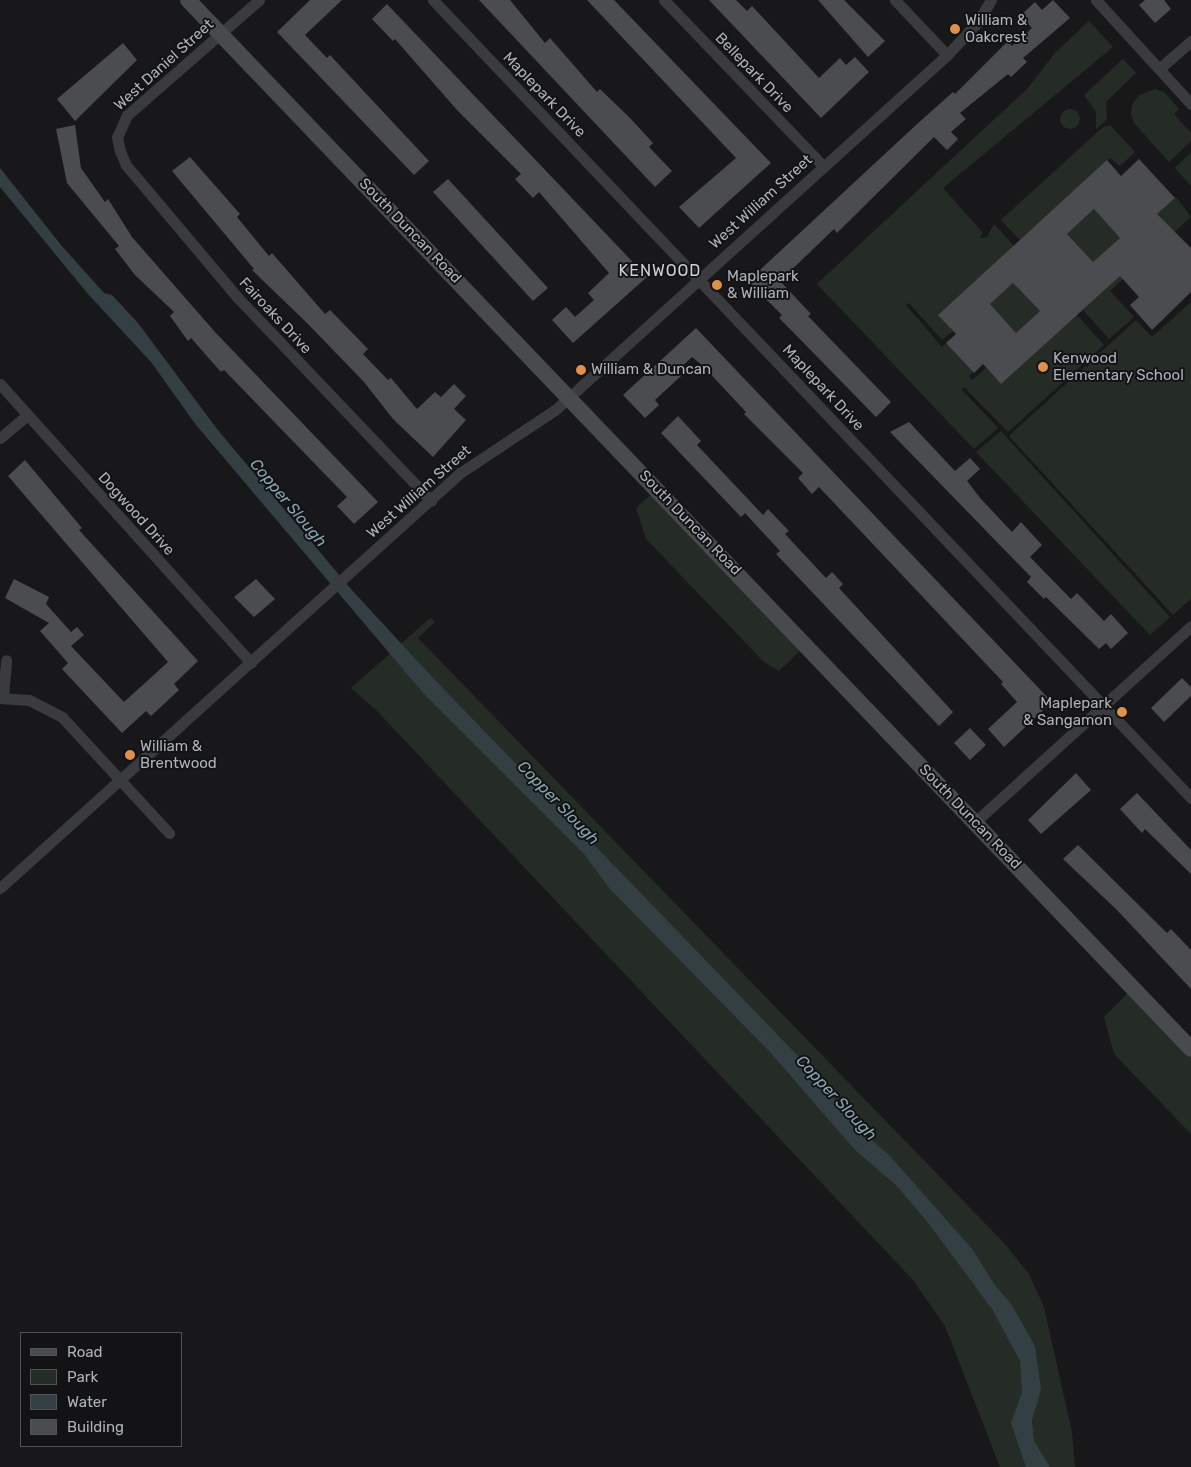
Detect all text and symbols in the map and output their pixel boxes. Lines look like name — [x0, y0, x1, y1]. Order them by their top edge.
place label: William & Oakcrest — [965, 11, 1027, 46]
street label: West Daniel Street — [111, 16, 217, 114]
marker: William & Oakcrest — [949, 23, 961, 35]
street label: Bellepark Drive — [711, 29, 797, 117]
street label: Maplepark Drive — [499, 49, 589, 141]
street label: West William Street — [706, 151, 816, 253]
street label: South Duncan Road — [355, 175, 465, 287]
district label: KENWOOD — [618, 261, 702, 281]
place label: Maplepark & William — [727, 267, 799, 302]
street label: Fairoaks Drive — [235, 274, 315, 358]
marker: Maplepark & William — [711, 279, 723, 291]
street label: Maplepark Drive — [778, 341, 868, 435]
place label: Kenwood Elementary School — [1053, 349, 1184, 384]
place label: William & Duncan — [591, 361, 711, 379]
marker: Kenwood Elementary School — [1037, 361, 1049, 373]
marker: William & Duncan — [575, 364, 587, 376]
street label: West William Street — [363, 442, 475, 542]
water label: Copper Slough — [245, 455, 331, 551]
street label: South Duncan Road — [635, 467, 745, 579]
street label: Dogwood Drive — [94, 469, 178, 559]
place label: Maplepark & Sangamon — [1023, 694, 1112, 729]
marker: Maplepark & Sangamon — [1116, 706, 1128, 718]
place label: William & Brentwood — [140, 737, 217, 772]
marker: William & Brentwood — [124, 749, 136, 761]
water label: Copper Slough — [513, 757, 603, 849]
street label: South Duncan Road — [915, 761, 1025, 873]
water label: Copper Slough — [792, 1051, 880, 1145]
legend — [20, 1332, 182, 1447]
text: Road — [67, 1343, 103, 1361]
text: Park — [67, 1368, 98, 1386]
text: Water — [67, 1393, 107, 1411]
text: Building — [67, 1418, 124, 1436]

